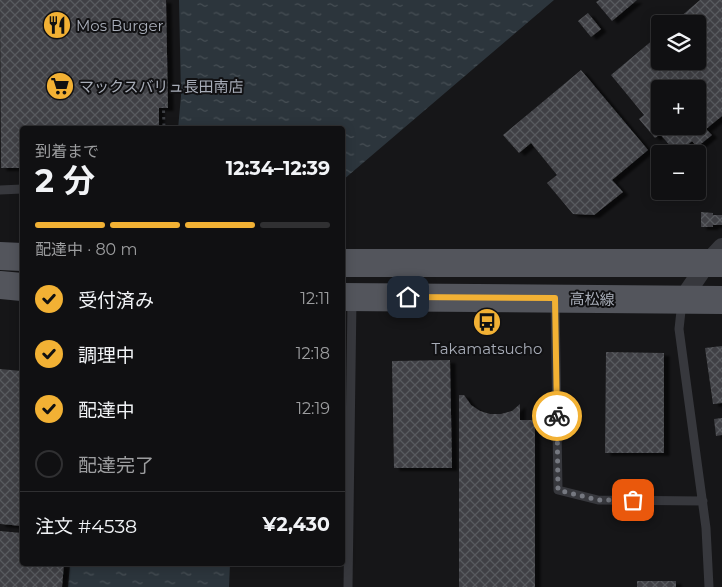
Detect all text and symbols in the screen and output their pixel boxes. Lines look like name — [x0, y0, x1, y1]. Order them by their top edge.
restaurant icon: Mos Burger — [42, 10, 72, 40]
map controls — [651, 15, 706, 200]
button: layers — [651, 15, 706, 70]
place label: Mos Burger — [76, 16, 164, 35]
supermarket icon: マックスバリュ長田南店 — [45, 71, 75, 101]
place label: マックスバリュ長田南店 — [79, 77, 244, 96]
button: + — [651, 80, 706, 135]
text: 到着まで — [35, 142, 99, 161]
button: − — [651, 145, 706, 200]
text: 12:34–12:39 — [226, 157, 330, 180]
text: 2 分 — [35, 161, 95, 200]
text: 配達中 · 80 m — [35, 240, 137, 259]
pin — [387, 276, 429, 318]
icon: home — [394, 283, 422, 311]
icon: check — [35, 285, 63, 313]
text: 受付済み — [78, 289, 154, 312]
text: 12:11 — [300, 289, 330, 308]
street label: 高松線 — [569, 289, 615, 309]
bus stop icon: Takamatsucho — [472, 307, 502, 337]
place label: Takamatsucho — [432, 339, 542, 358]
icon: check — [35, 340, 63, 368]
text: 調理中 — [78, 344, 135, 367]
text: 12:18 — [296, 344, 330, 363]
courier — [532, 391, 582, 441]
icon: check — [35, 395, 63, 423]
text: 配達中 — [78, 399, 135, 422]
text: 12:19 — [296, 399, 330, 418]
icon: bike — [543, 402, 571, 430]
text: 配達完了 — [78, 454, 154, 477]
pin — [612, 479, 654, 521]
icon: bag — [619, 486, 647, 514]
text: ¥2,430 — [263, 513, 330, 536]
text: 注文 #4538 — [35, 515, 137, 538]

